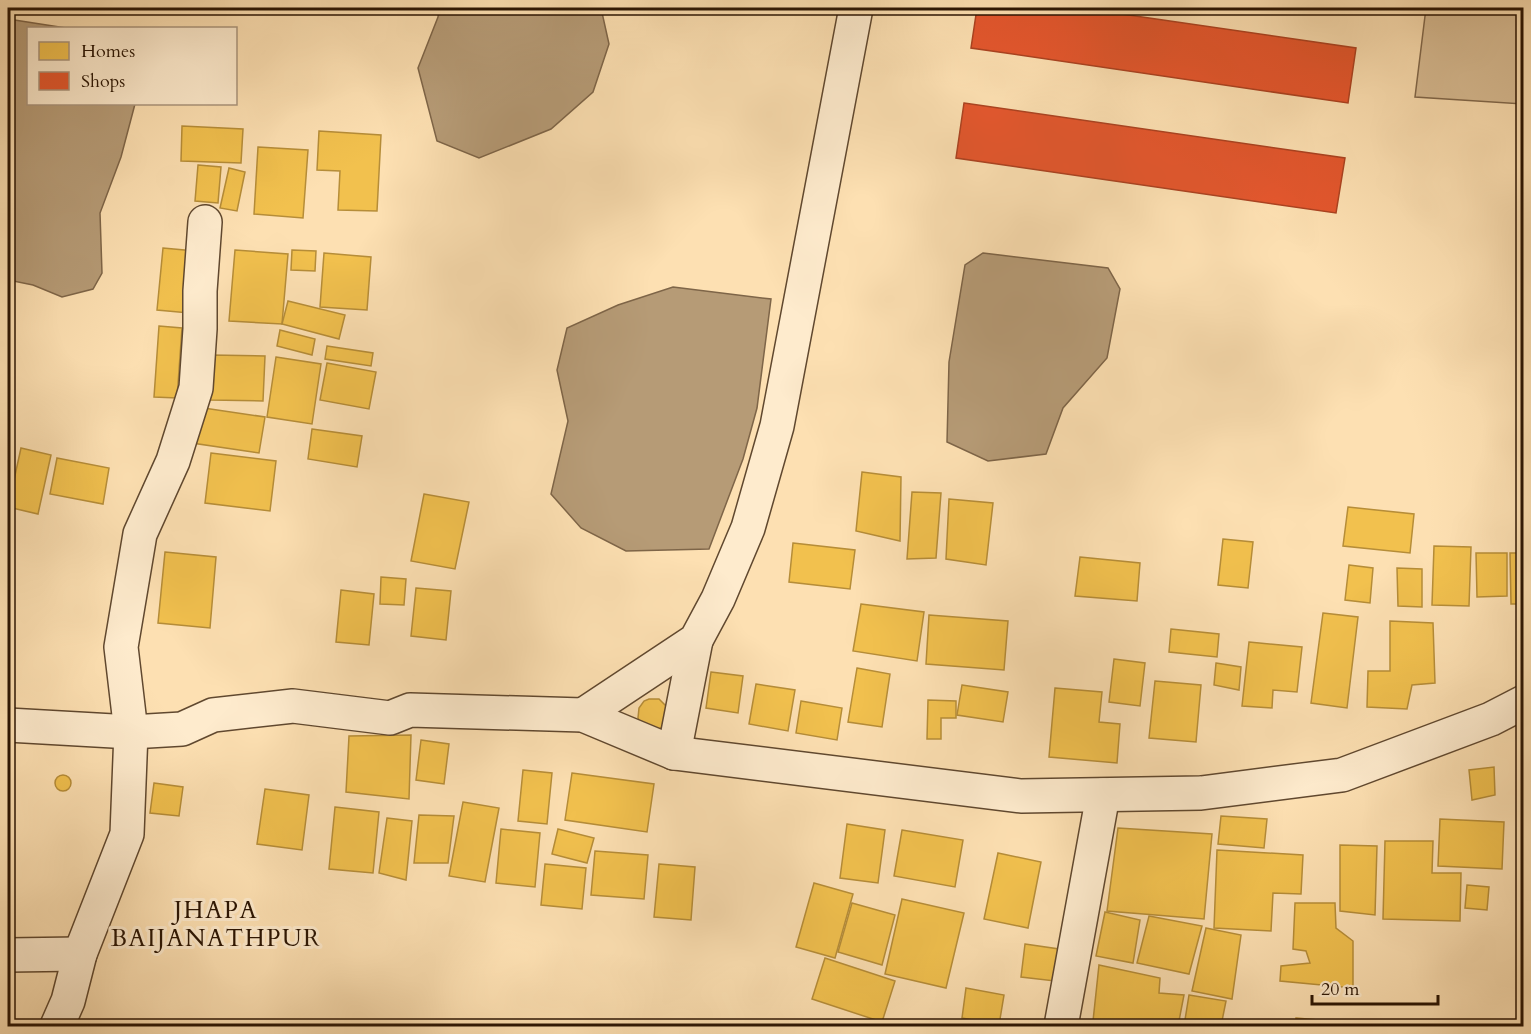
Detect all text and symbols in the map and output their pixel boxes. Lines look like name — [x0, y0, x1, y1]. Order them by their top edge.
legend — [27, 27, 237, 105]
text: Homes — [81, 39, 135, 64]
text: Shops — [81, 69, 125, 94]
district label: JHAPA BAIJANATHPUR — [111, 894, 321, 955]
scale bar — [1312, 968, 1438, 1006]
text: 20 m — [1321, 977, 1360, 1002]

